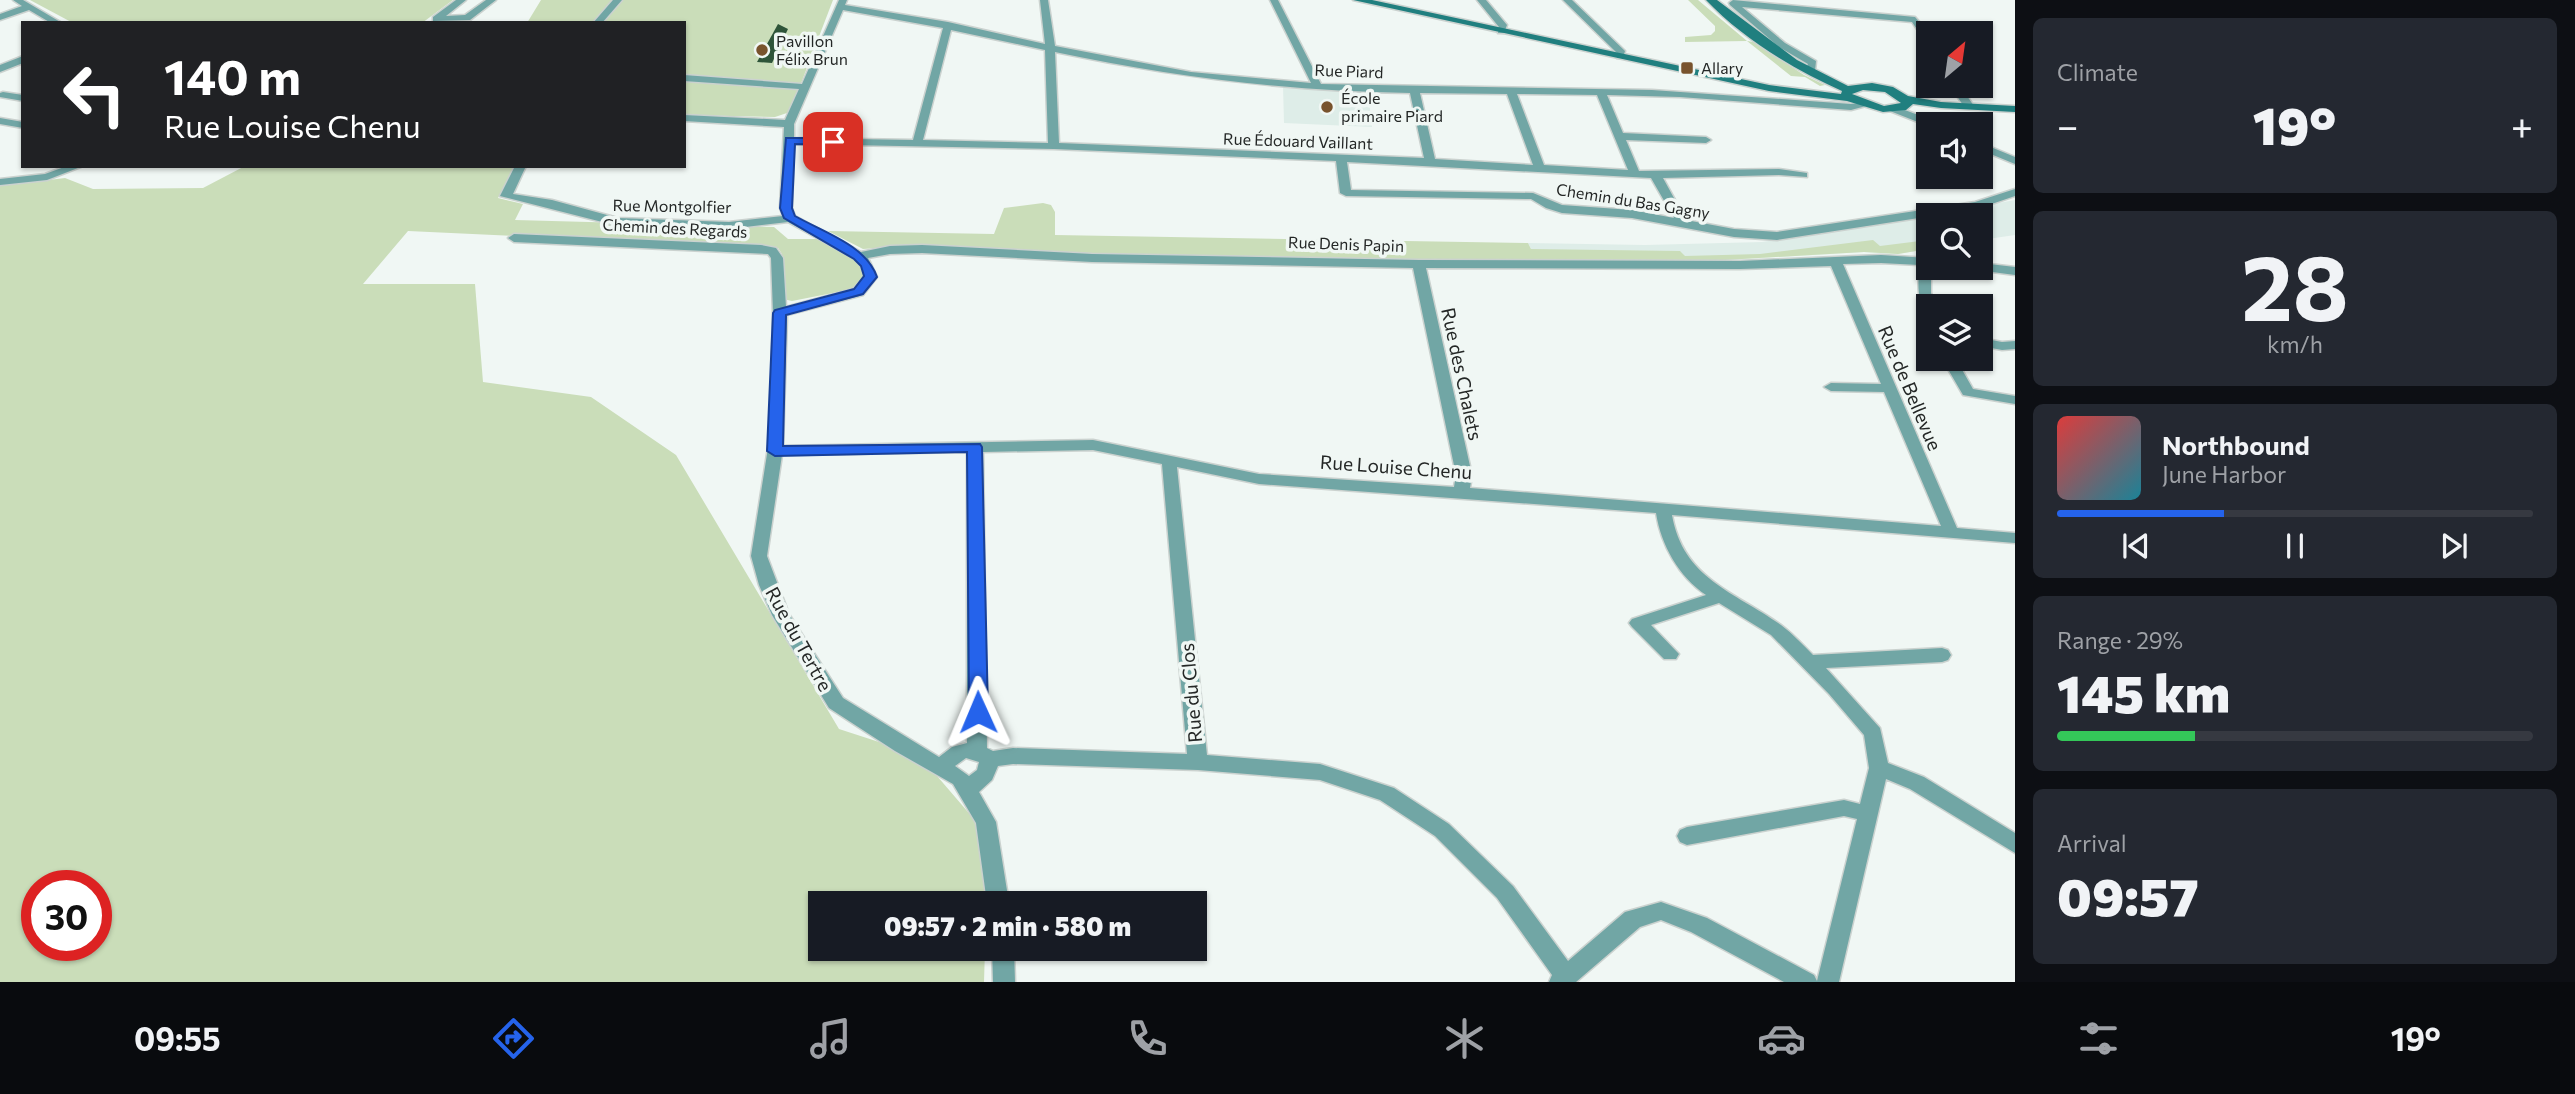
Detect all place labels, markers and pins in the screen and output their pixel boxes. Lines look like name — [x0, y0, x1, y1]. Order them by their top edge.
place label: Pavillon Félix Brun — [776, 31, 848, 68]
marker: Pavillon Félix Brun — [754, 42, 770, 58]
place label: Allary — [1701, 58, 1743, 77]
marker: Allary — [1679, 60, 1695, 76]
place label: École primaire Piard — [1341, 88, 1443, 125]
marker: École primaire Piard — [1319, 99, 1335, 115]
pin — [803, 112, 863, 172]

